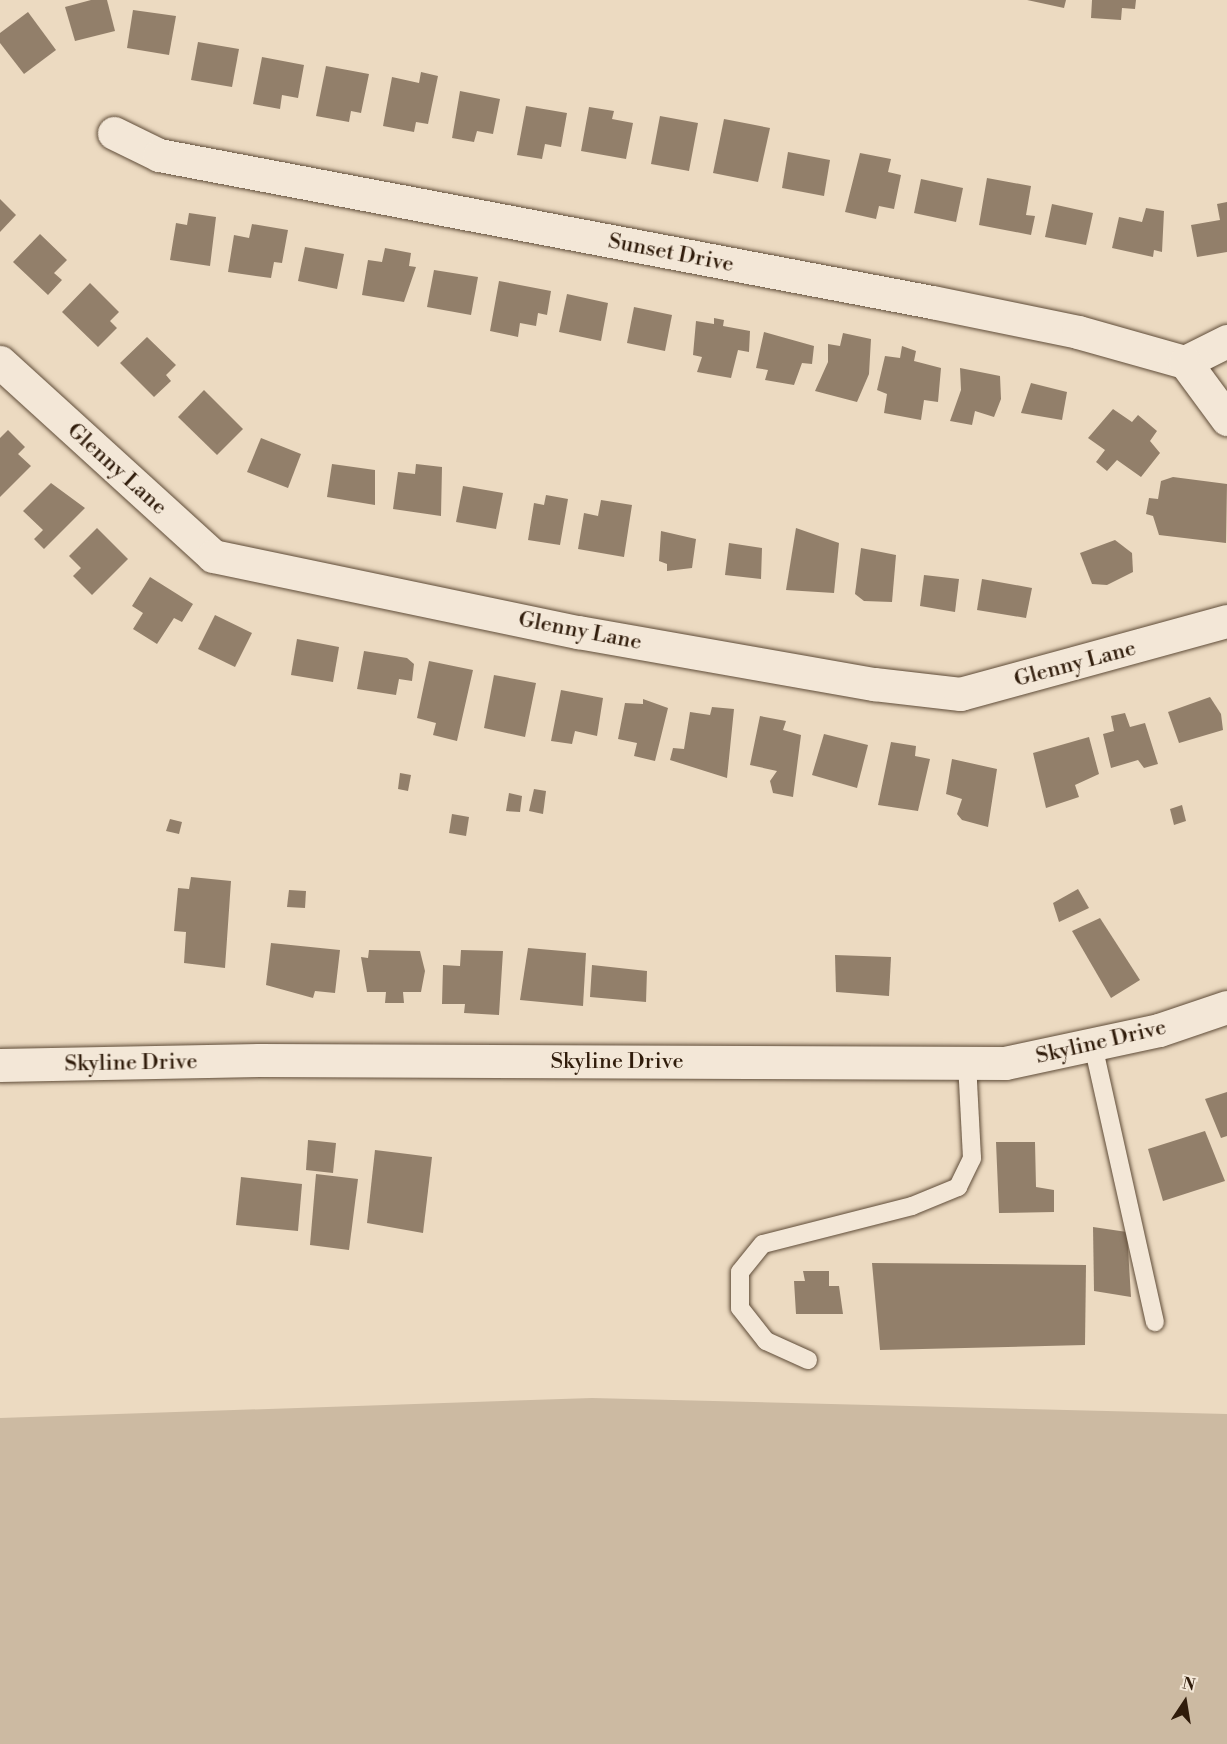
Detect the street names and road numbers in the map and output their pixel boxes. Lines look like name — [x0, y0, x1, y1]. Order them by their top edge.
street label: Sunset Drive — [606, 228, 736, 278]
street label: Glenny Lane — [62, 417, 172, 521]
street label: Glenny Lane — [516, 606, 644, 656]
street label: Glenny Lane — [1011, 635, 1139, 693]
street label: Skyline Drive — [1033, 1014, 1169, 1070]
street label: Skyline Drive — [64, 1049, 198, 1077]
street label: Skyline Drive — [550, 1049, 684, 1075]

